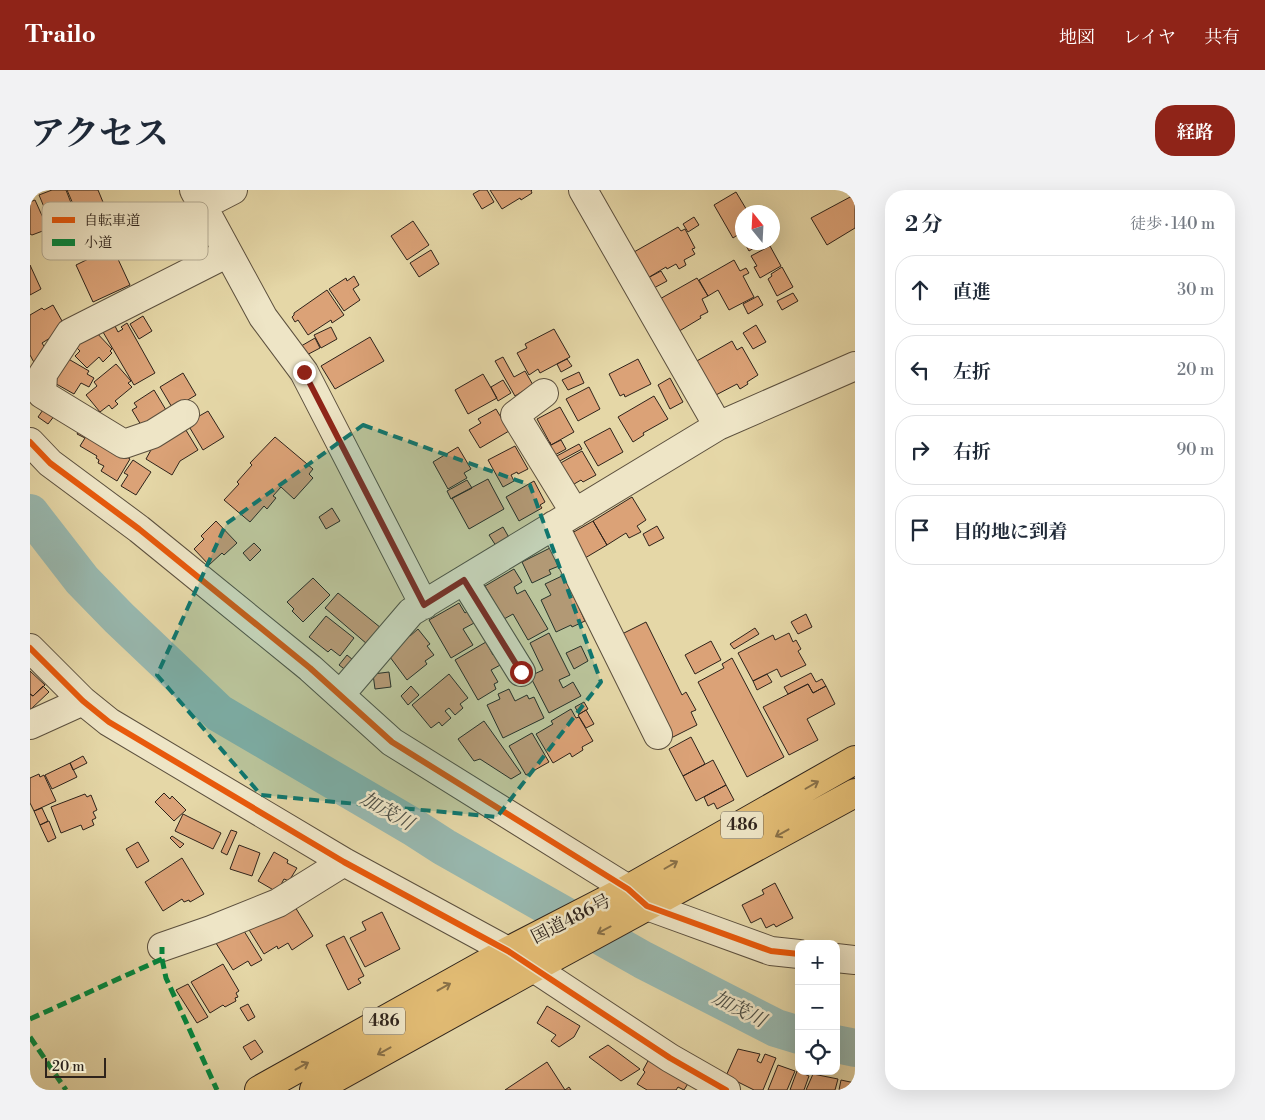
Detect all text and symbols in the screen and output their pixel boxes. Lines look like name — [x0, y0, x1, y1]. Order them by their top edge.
text: Trailo — [25, 20, 96, 50]
text: 地図 — [1059, 26, 1095, 49]
text: レイヤ — [1123, 26, 1176, 49]
text: 共有 — [1204, 26, 1240, 49]
button: 経路 — [1155, 105, 1235, 156]
text: アクセス — [30, 113, 169, 156]
legend — [42, 202, 208, 260]
north arrow — [735, 205, 780, 250]
text: 自転車道 — [84, 212, 140, 230]
text: 2 分 — [905, 212, 943, 238]
text: 徒歩 · 140 m — [1130, 214, 1215, 234]
text: 小道 — [84, 234, 112, 252]
icon: ahead — [906, 276, 934, 304]
text: 直進 — [953, 280, 991, 304]
text: 30 m — [1177, 280, 1214, 300]
icon: left — [906, 356, 934, 384]
text: 左折 — [953, 360, 991, 384]
text: 20 m — [1177, 360, 1214, 380]
route end — [293, 361, 316, 384]
icon: right — [906, 436, 934, 464]
text: 右折 — [953, 440, 991, 464]
text: 90 m — [1176, 440, 1214, 460]
icon: arrive — [906, 516, 934, 544]
text: 目的地に到着 — [953, 520, 1067, 544]
route start — [510, 661, 533, 684]
one-way arrow — [804, 779, 819, 789]
water label: 加茂川 — [356, 786, 419, 837]
road number: 486 — [721, 812, 763, 838]
one-way arrow — [774, 828, 789, 838]
one-way arrow — [663, 860, 678, 870]
street label: 国道486号 — [527, 889, 615, 949]
one-way arrow — [597, 925, 612, 935]
map controls — [795, 940, 840, 1075]
button: + — [795, 940, 840, 985]
one-way arrow — [436, 982, 451, 991]
water label: 加茂川 — [708, 985, 772, 1034]
button: − — [795, 985, 840, 1030]
road number: 486 — [363, 1008, 405, 1034]
button: locate — [795, 1030, 840, 1075]
one-way arrow — [377, 1046, 392, 1056]
scale bar — [45, 1055, 106, 1078]
text: 20 m — [52, 1058, 84, 1076]
one-way arrow — [294, 1061, 309, 1071]

